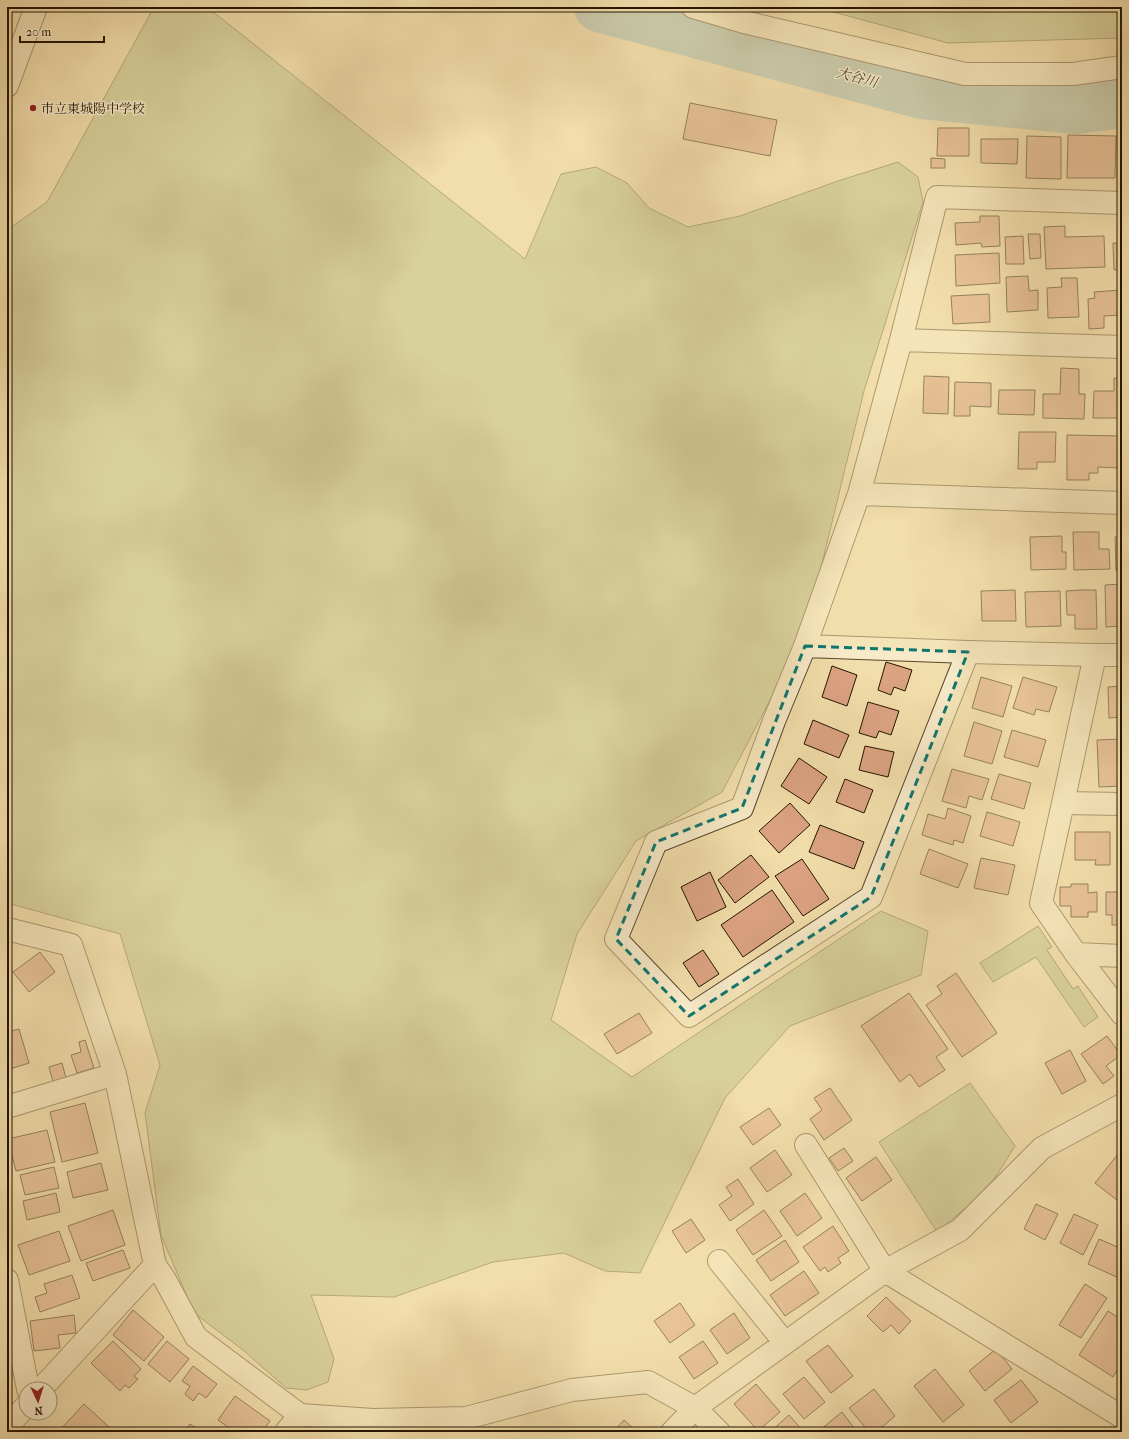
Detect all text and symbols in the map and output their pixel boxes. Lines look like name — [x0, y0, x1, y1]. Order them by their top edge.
scale bar — [20, 18, 104, 44]
text: 20 m — [26, 25, 51, 39]
water label: 大谷川 — [834, 64, 881, 92]
place label: 市立東城陽中学校 — [41, 101, 145, 116]
marker: 市立東城陽中学校 — [28, 103, 38, 113]
north arrow — [18, 1381, 58, 1421]
text: N — [33, 1404, 43, 1417]

